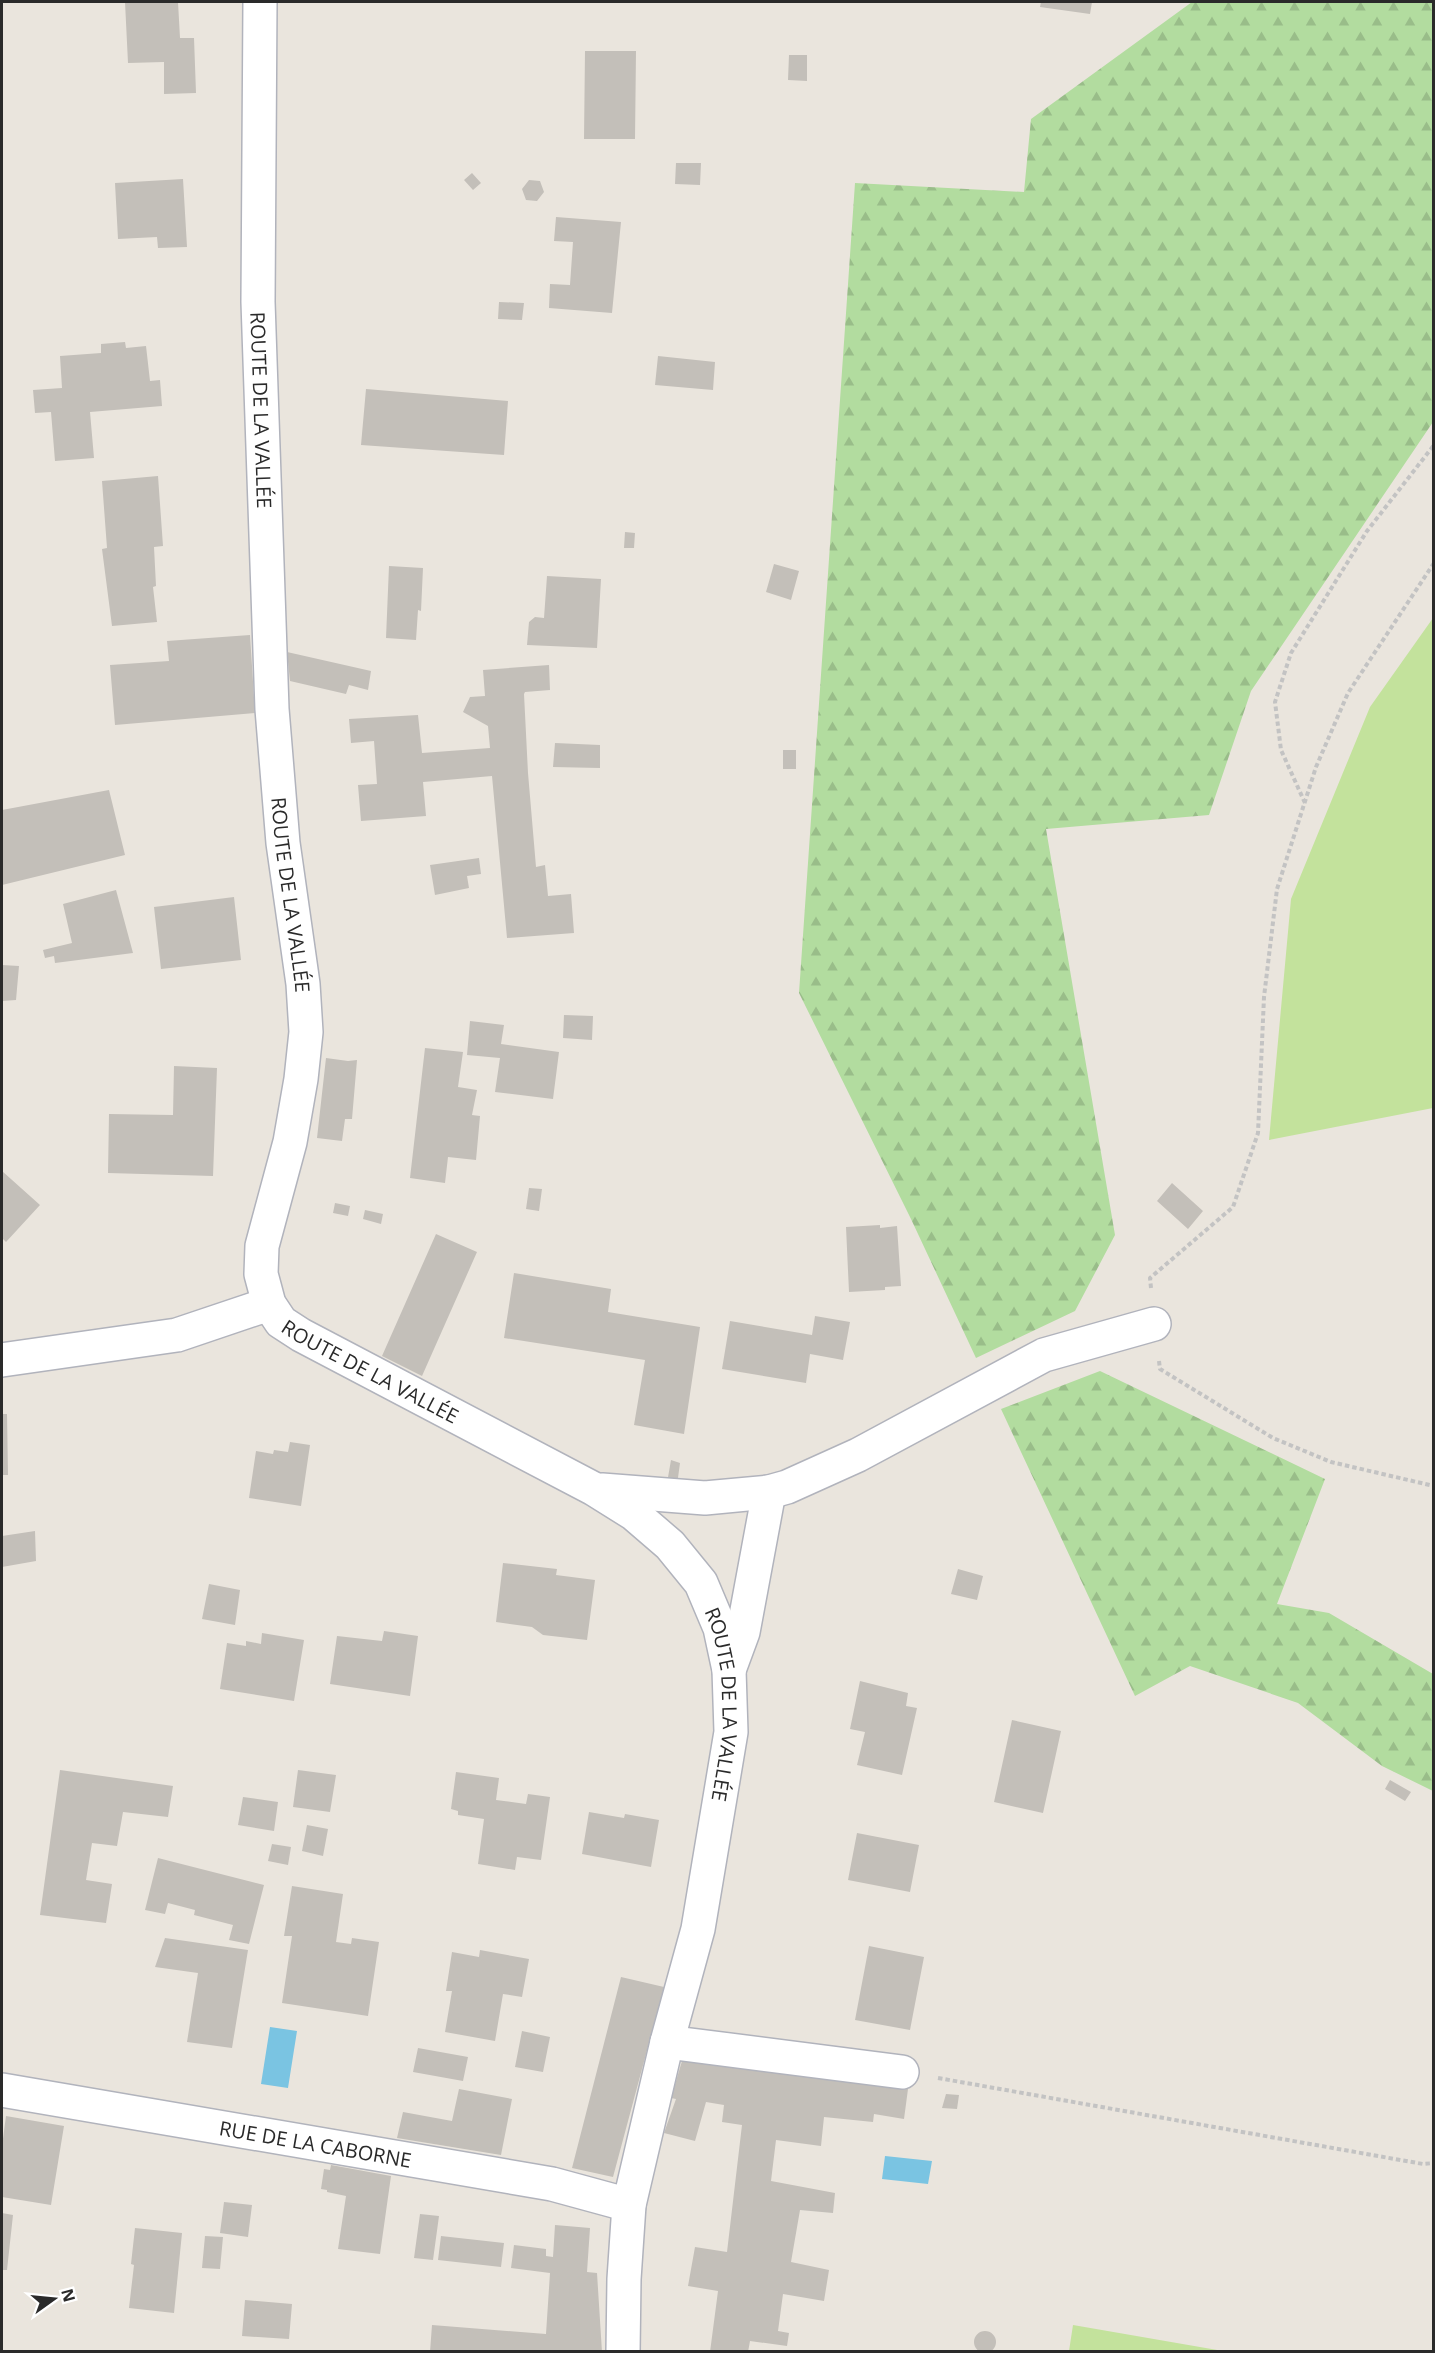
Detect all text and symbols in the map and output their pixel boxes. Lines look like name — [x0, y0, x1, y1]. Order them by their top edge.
street label: ROUTE DE LA VALLÉE — [245, 311, 279, 509]
street label: ROUTE DE LA VALLÉE — [266, 796, 317, 993]
street label: ROUTE DE LA VALLÉE — [277, 1313, 464, 1429]
street label: ROUTE DE LA VALLÉE — [699, 1603, 745, 1803]
street label: RUE DE LA CABORNE — [217, 2114, 414, 2173]
north arrow — [24, 2269, 84, 2329]
text: N — [56, 2286, 81, 2304]

